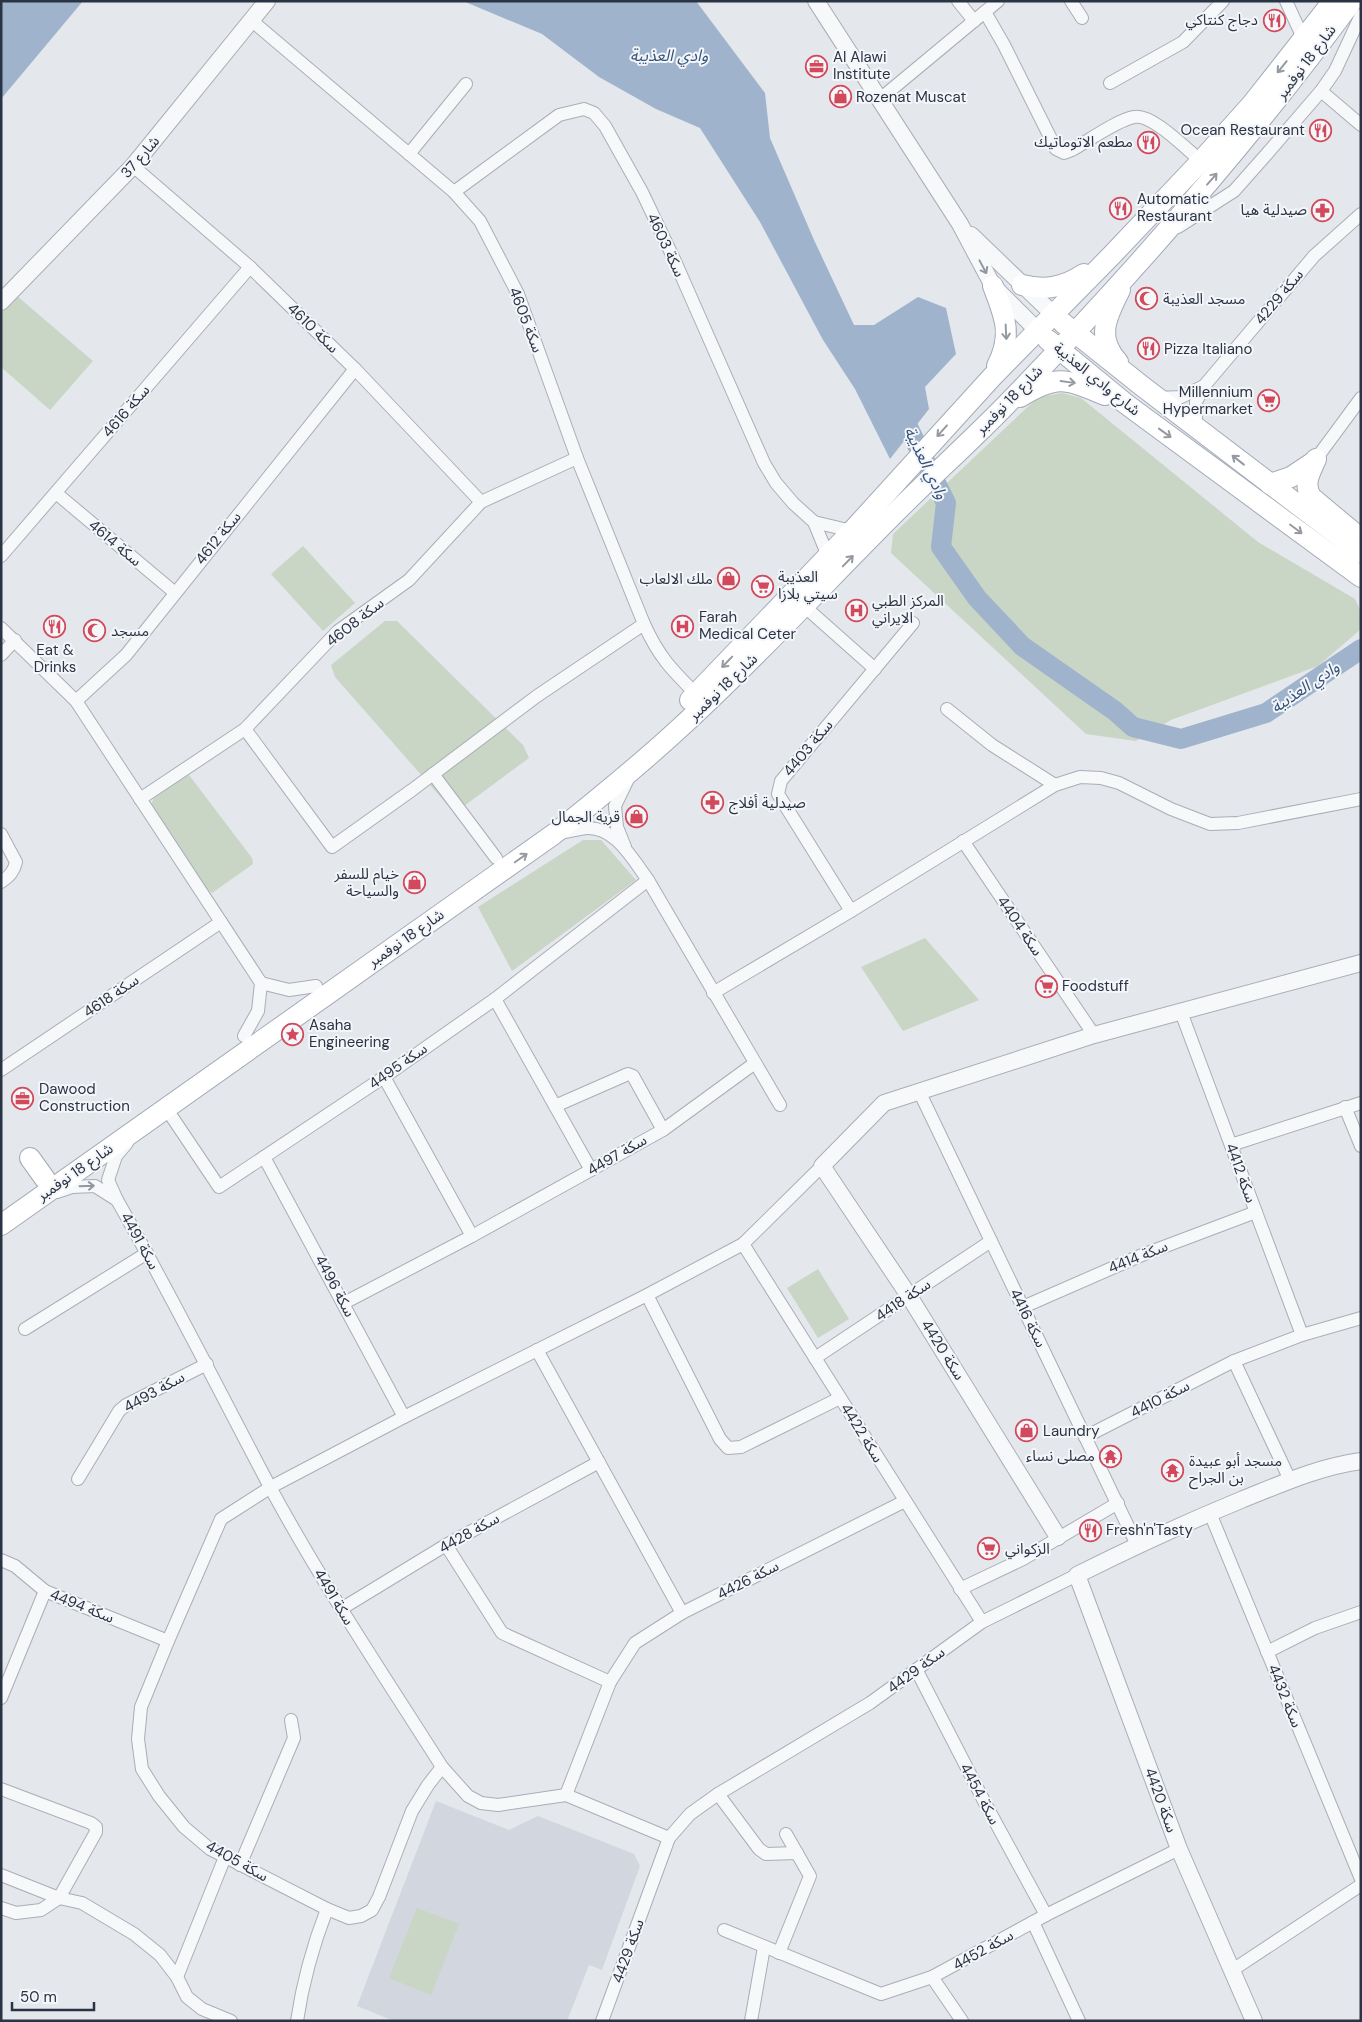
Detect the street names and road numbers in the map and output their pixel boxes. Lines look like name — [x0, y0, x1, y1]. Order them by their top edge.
street label: شارع 18 نوفمبر — [1271, 20, 1342, 105]
street label: شارع 37 — [116, 131, 166, 184]
street label: سكة 4603 — [642, 210, 690, 280]
street label: سكة 4229 — [1250, 265, 1308, 329]
street label: سكة 4605 — [504, 284, 548, 356]
street label: سكة 4610 — [283, 299, 343, 358]
street label: شارع وادي العذيبة — [1048, 338, 1145, 422]
street label: شارع 18 نوفمبر — [970, 361, 1049, 441]
street label: سكة 4616 — [98, 380, 154, 441]
street label: سكة 4612 — [191, 507, 246, 569]
street label: سكة 4614 — [84, 515, 146, 571]
street label: سكة 4608 — [322, 593, 388, 651]
street label: شارع 18 نوفمبر — [683, 649, 763, 727]
street label: سكة 4403 — [778, 715, 838, 780]
street label: سكة 4404 — [993, 892, 1048, 960]
street label: شارع 18 نوفمبر — [363, 904, 449, 974]
street label: سكة 4618 — [79, 970, 143, 1022]
street label: سكة 4495 — [365, 1038, 432, 1094]
street label: سكة 4497 — [583, 1130, 651, 1180]
street label: شارع 18 نوفمبر — [32, 1138, 118, 1208]
street label: سكة 4412 — [1221, 1140, 1261, 1206]
street label: سكة 4491 — [116, 1209, 164, 1273]
street label: سكة 4414 — [1105, 1236, 1171, 1278]
street label: سكة 4496 — [310, 1251, 360, 1321]
street label: سكة 4418 — [871, 1274, 935, 1326]
street label: سكة 4416 — [1005, 1285, 1051, 1351]
street label: سكة 4420 — [917, 1316, 970, 1384]
street label: سكة 4493 — [120, 1367, 188, 1417]
street label: سكة 4410 — [1127, 1375, 1193, 1422]
street label: سكة 4422 — [836, 1400, 888, 1467]
street label: سكة 4428 — [435, 1508, 503, 1558]
street label: سكة 4426 — [714, 1556, 783, 1604]
street label: سكة 4491 — [309, 1565, 359, 1629]
street label: سكة 4494 — [47, 1584, 117, 1628]
street label: سكة 4429 — [883, 1642, 949, 1698]
street label: سكة 4432 — [1263, 1661, 1307, 1731]
street label: سكة 4454 — [955, 1760, 1005, 1829]
street label: سكة 4420 — [1140, 1765, 1182, 1835]
street label: سكة 4405 — [202, 1836, 272, 1886]
street label: سكة 4429 — [607, 1916, 649, 1986]
street label: سكة 4452 — [949, 1925, 1017, 1975]

